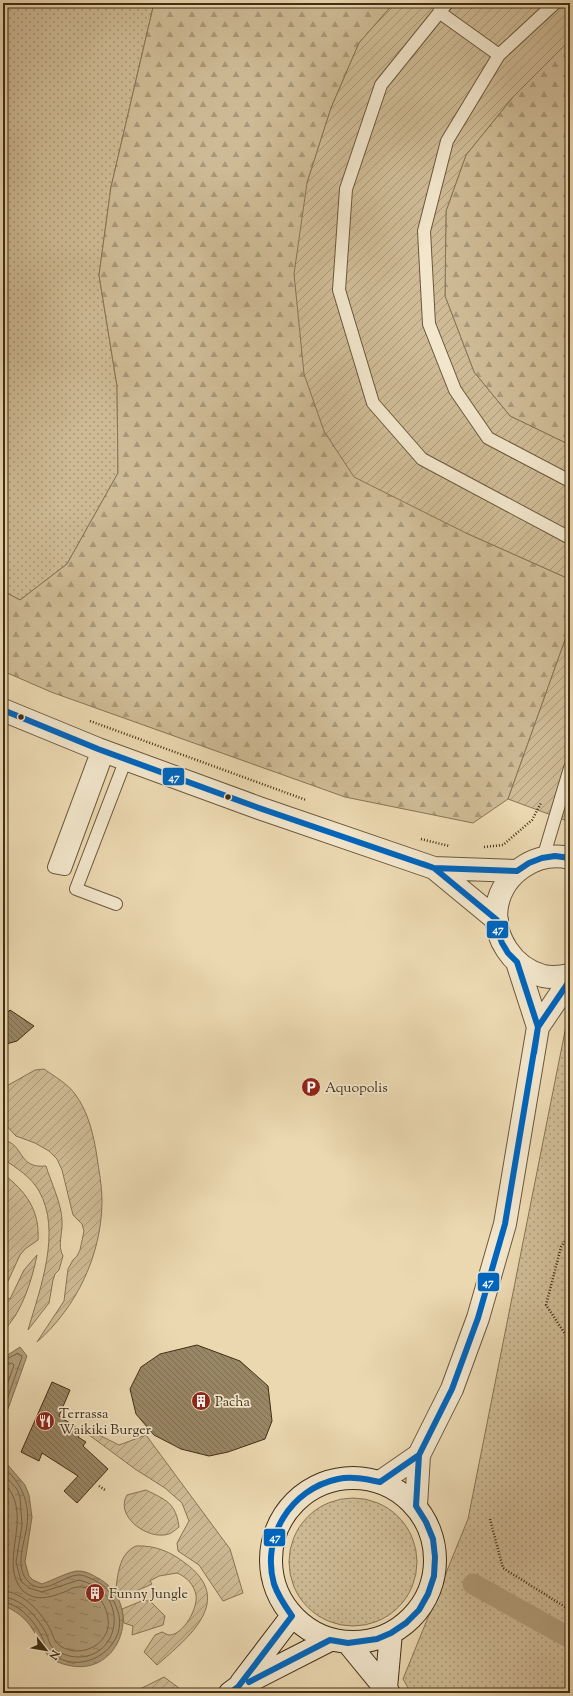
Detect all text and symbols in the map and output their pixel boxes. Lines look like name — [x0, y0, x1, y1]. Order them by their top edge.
unlabelled marker — [16, 712, 26, 722]
line badge: 47 — [162, 767, 185, 786]
text: 47 — [167, 770, 180, 786]
unlabelled marker — [223, 792, 233, 802]
line badge: 47 — [486, 920, 509, 939]
text: 47 — [491, 922, 504, 938]
parking icon: Aquopolis — [300, 1076, 322, 1098]
place label: Aquopolis — [325, 1079, 388, 1099]
line badge: 47 — [477, 1272, 500, 1292]
text: 47 — [481, 1275, 494, 1291]
building icon: Pacha — [190, 1390, 212, 1412]
place label: Pacha — [215, 1393, 250, 1413]
place label: Terrassa Waikiki Burger — [59, 1405, 152, 1441]
restaurant icon: Terrassa Waikiki Burger — [34, 1410, 56, 1432]
line badge: 47 — [263, 1528, 286, 1547]
text: 47 — [268, 1530, 281, 1546]
building icon: Funny Jungle — [84, 1582, 106, 1604]
place label: Funny Jungle — [109, 1585, 188, 1605]
north arrow — [26, 1630, 66, 1670]
text: N — [44, 1646, 63, 1663]

